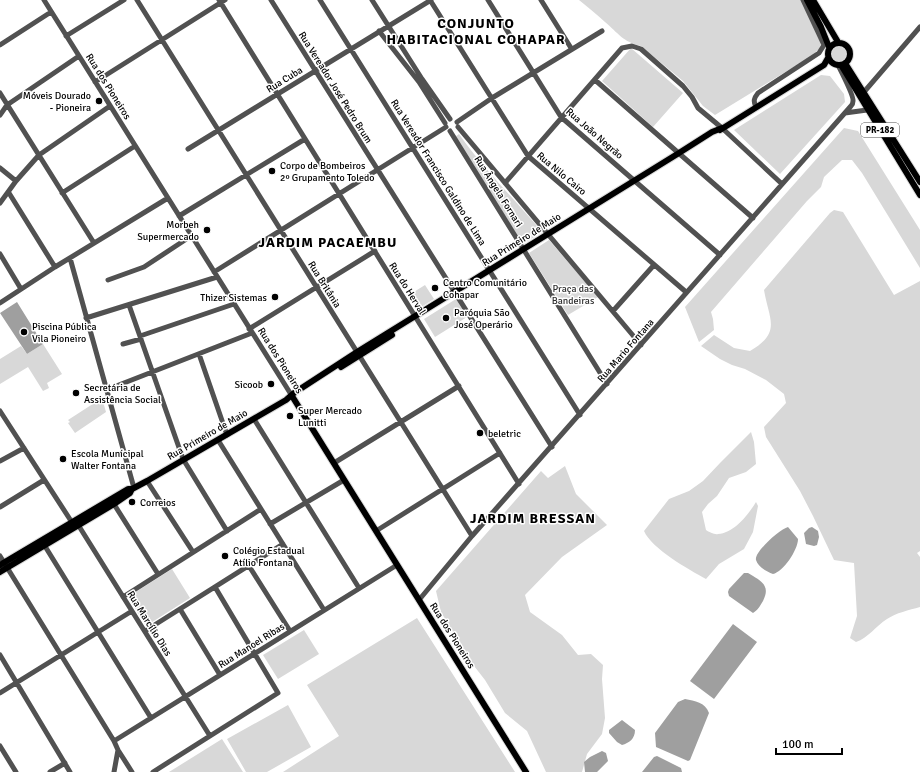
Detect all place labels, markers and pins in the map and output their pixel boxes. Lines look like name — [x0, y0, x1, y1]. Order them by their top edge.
place label: Móveis Dourado - Pioneira — [23, 90, 91, 114]
marker: Móveis Dourado - Pioneira — [94, 96, 104, 106]
place label: Corpo de Bombeiros 2º Grupamento Toledo — [280, 160, 375, 184]
marker: Corpo de Bombeiros 2º Grupamento Toledo — [267, 166, 277, 176]
place label: Morbeh Supermercado — [137, 219, 199, 243]
marker: Morbeh Supermercado — [202, 225, 212, 235]
place label: Centro Comunitário Cohapar — [443, 277, 527, 301]
marker: Centro Comunitário Cohapar — [430, 283, 440, 293]
place label: Thizer Sistemas — [200, 292, 268, 304]
marker: Thizer Sistemas — [270, 292, 280, 302]
place label: Paróquia São José Operário — [454, 307, 513, 331]
marker: Paróquia São José Operário — [441, 313, 451, 323]
place label: Piscina Pública Vila Pioneiro — [32, 321, 97, 345]
marker: Piscina Pública Vila Pioneiro — [19, 327, 29, 337]
place label: Sicoob — [234, 379, 263, 391]
marker: Sicoob — [266, 379, 276, 389]
place label: Secretária de Assistência Social — [84, 382, 161, 406]
marker: Secretária de Assistência Social — [71, 388, 81, 398]
place label: Super Mercado Lunitti — [298, 405, 362, 429]
marker: Super Mercado Lunitti — [285, 411, 295, 421]
marker: beletric — [475, 428, 485, 438]
place label: beletric — [488, 428, 521, 440]
place label: Escola Munícipal Walter Fontana — [71, 448, 144, 472]
marker: Escola Munícipal Walter Fontana — [58, 454, 68, 464]
marker: Correios — [127, 497, 137, 507]
place label: Correios — [140, 497, 176, 509]
place label: Colégio Estadual Atílio Fontana — [233, 545, 305, 569]
marker: Colégio Estadual Atílio Fontana — [220, 551, 230, 561]

